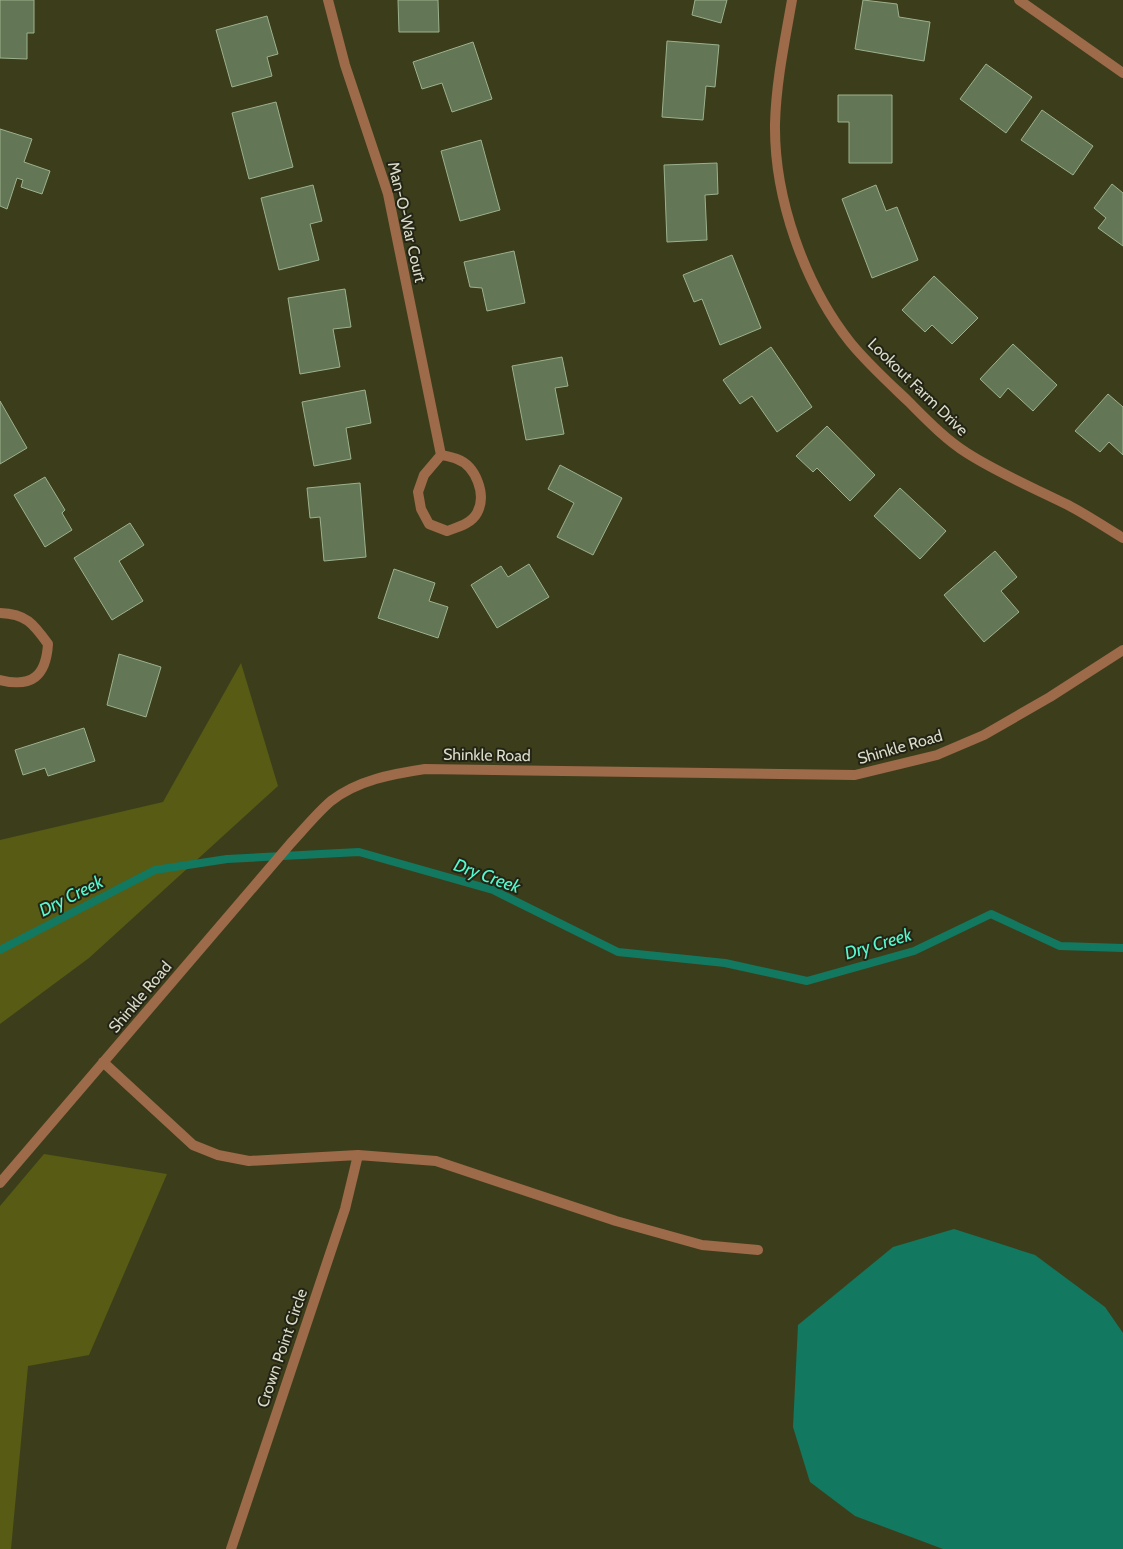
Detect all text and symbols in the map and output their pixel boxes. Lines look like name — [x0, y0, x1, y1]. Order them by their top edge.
street label: Man-O-War Court — [384, 160, 430, 285]
street label: Lookout Farm Drive — [864, 334, 972, 440]
street label: Shinkle Road — [855, 726, 945, 768]
street label: Shinkle Road — [443, 745, 531, 765]
water label: Dry Creek — [451, 854, 524, 899]
water label: Dry Creek — [35, 870, 108, 922]
water label: Dry Creek — [842, 923, 916, 965]
street label: Shinkle Road — [105, 957, 175, 1037]
street label: Crown Point Circle — [253, 1286, 311, 1410]

